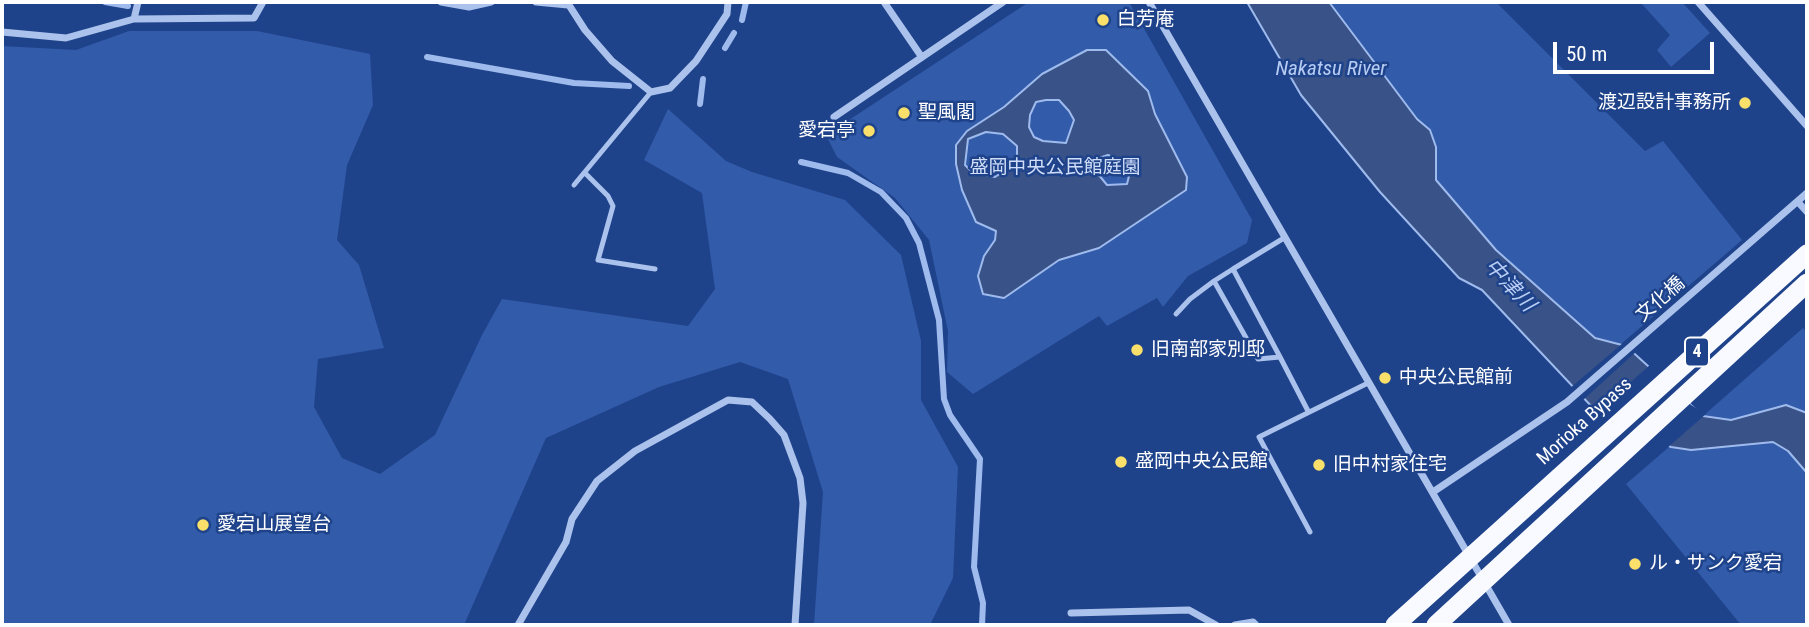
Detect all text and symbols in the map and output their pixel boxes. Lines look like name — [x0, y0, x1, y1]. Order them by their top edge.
place label: 白芳庵 — [1117, 9, 1174, 31]
marker: 白芳庵 — [1095, 12, 1111, 28]
scale bar — [1557, 28, 1718, 72]
text: 50 m — [1566, 42, 1607, 66]
water label: Nakatsu River — [1275, 57, 1387, 83]
place label: 渡辺設計事務所 — [1598, 92, 1731, 114]
marker: 渡辺設計事務所 — [1737, 95, 1753, 111]
place label: 聖風閣 — [918, 102, 975, 124]
marker: 聖風閣 — [896, 105, 912, 121]
place label: 愛宕亭 — [798, 120, 855, 142]
marker: 愛宕亭 — [861, 123, 877, 139]
park label: 盛岡中央公民館庭園 — [970, 157, 1140, 179]
water label: 中津川 — [1478, 254, 1540, 318]
street label: 文化橋 — [1632, 273, 1690, 327]
road number: 4 — [1685, 338, 1709, 366]
place label: 旧南部家別邸 — [1151, 339, 1265, 361]
marker: 旧南部家別邸 — [1129, 342, 1145, 358]
place label: 中央公民館前 — [1399, 367, 1513, 389]
marker: 中央公民館前 — [1377, 370, 1393, 386]
street label: Morioka Bypass — [1533, 373, 1637, 471]
place label: 盛岡中央公民館 — [1135, 451, 1268, 473]
marker: 盛岡中央公民館 — [1113, 454, 1129, 470]
place label: 旧中村家住宅 — [1333, 454, 1447, 476]
marker: 旧中村家住宅 — [1311, 457, 1327, 473]
place label: 愛宕山展望台 — [217, 514, 331, 536]
marker: 愛宕山展望台 — [195, 517, 211, 533]
place label: ル・サンク愛宕 — [1649, 553, 1782, 575]
marker: ル・サンク愛宕 — [1627, 556, 1643, 572]

